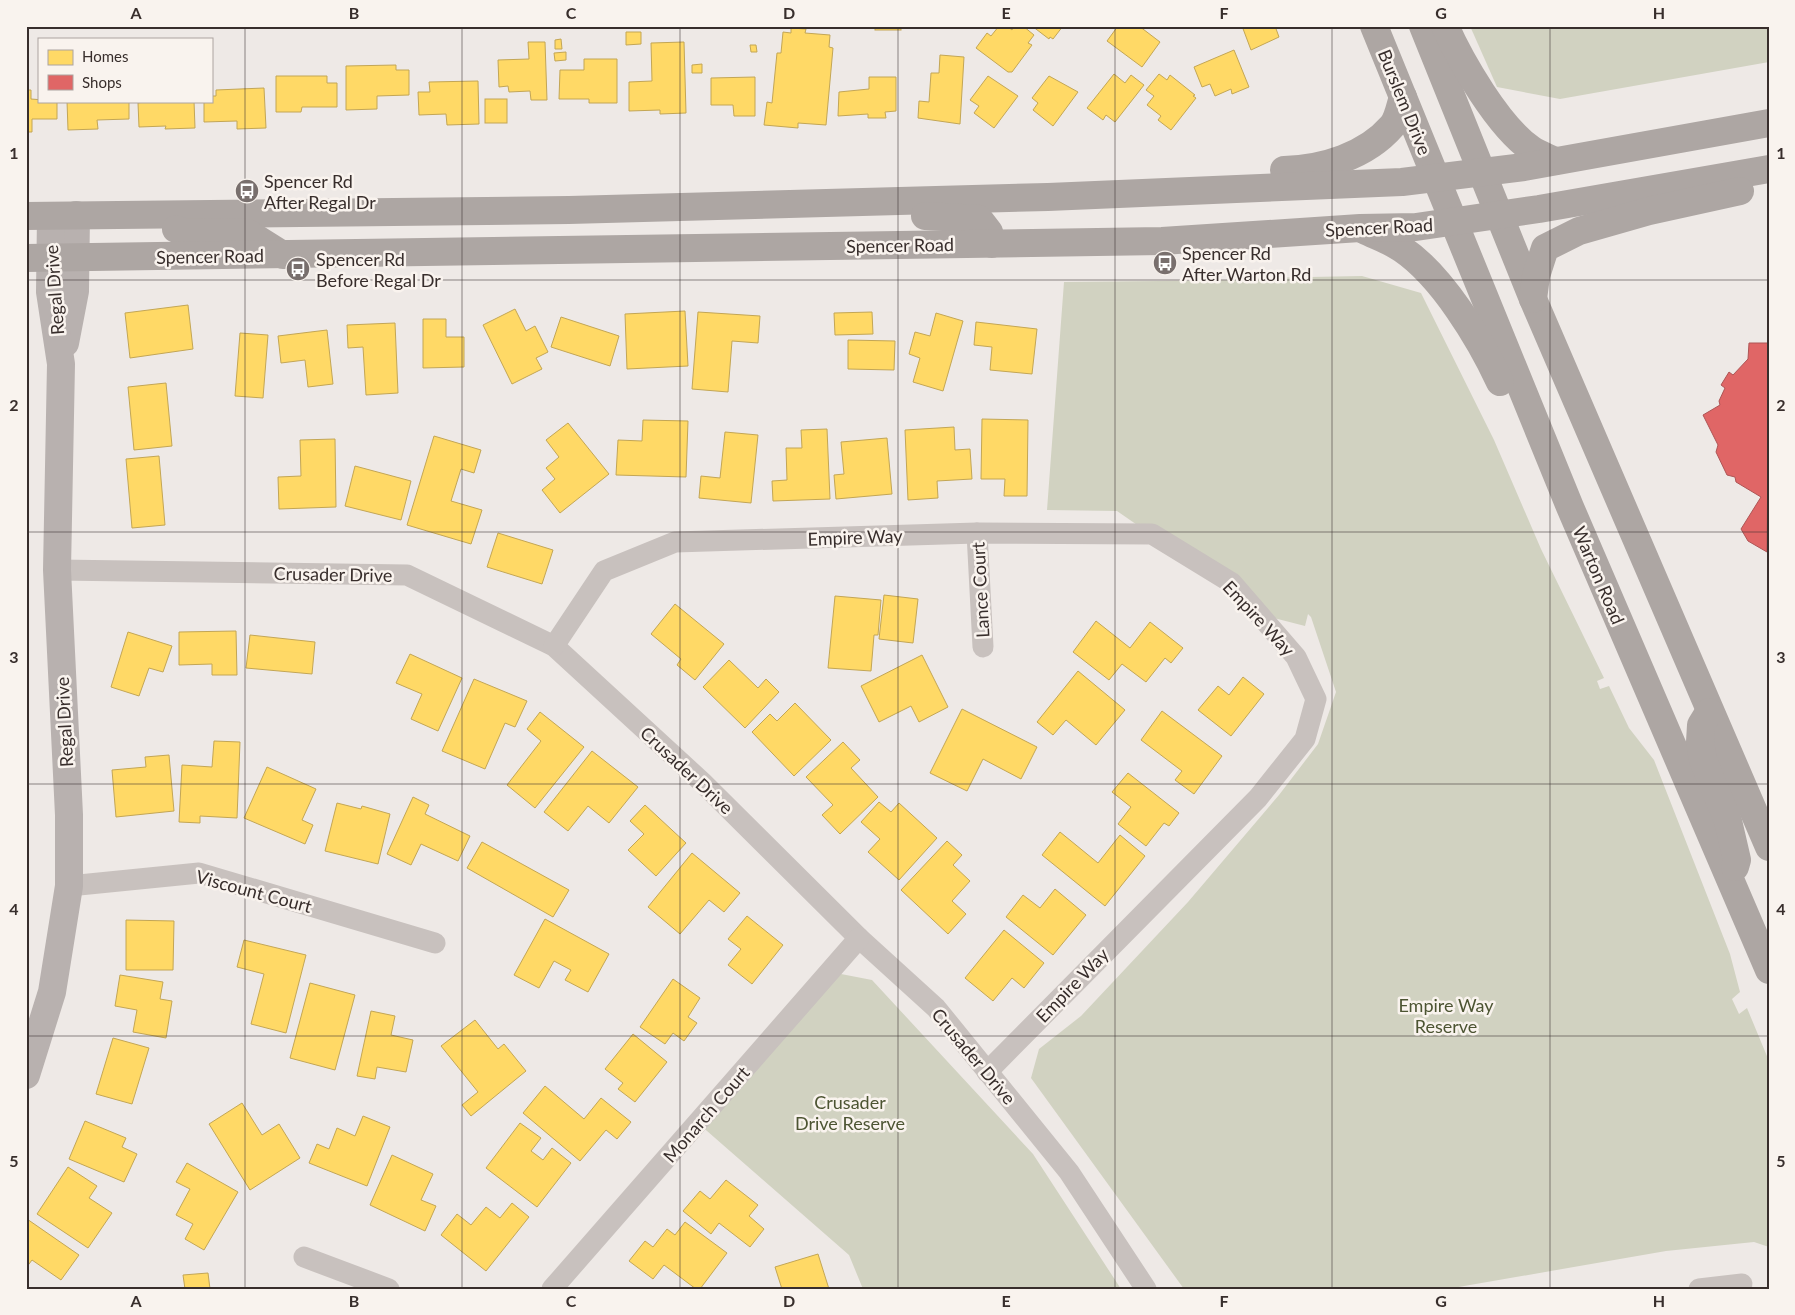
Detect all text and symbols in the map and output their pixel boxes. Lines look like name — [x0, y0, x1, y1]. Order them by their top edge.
text: A — [129, 3, 142, 22]
text: B — [349, 3, 359, 22]
text: C — [566, 3, 577, 22]
text: D — [783, 3, 795, 22]
text: E — [1001, 3, 1011, 22]
text: F — [1219, 3, 1229, 22]
text: G — [1435, 3, 1447, 22]
text: H — [1653, 3, 1665, 22]
legend — [38, 38, 212, 102]
street label: Burslem Drive — [1374, 46, 1436, 158]
text: Homes — [82, 47, 128, 65]
text: Shops — [82, 73, 122, 91]
text: 1 — [9, 143, 19, 162]
text: 1 — [1776, 143, 1786, 162]
place label: Spencer Rd After Regal Dr — [264, 170, 376, 213]
bus stop icon: Spencer Rd After Regal Dr — [234, 178, 260, 204]
street label: Spencer Road — [1325, 213, 1433, 241]
street label: Spencer Road — [846, 233, 954, 257]
place label: Spencer Rd After Warton Rd — [1182, 242, 1311, 285]
street label: Regal Drive — [40, 244, 68, 336]
street label: Spencer Road — [156, 244, 264, 268]
place label: Spencer Rd Before Regal Dr — [316, 248, 441, 291]
bus stop icon: Spencer Rd After Warton Rd — [1152, 250, 1178, 276]
bus stop icon: Spencer Rd Before Regal Dr — [285, 256, 311, 282]
text: 2 — [9, 395, 19, 414]
text: 2 — [1776, 395, 1786, 414]
street label: Warton Road — [1568, 523, 1630, 627]
street label: Empire Way — [807, 524, 904, 550]
street label: Lance Court — [966, 541, 993, 638]
street label: Crusader Drive — [274, 562, 392, 586]
street label: Empire Way — [1219, 576, 1300, 661]
text: 3 — [9, 647, 19, 666]
text: 3 — [1776, 647, 1786, 666]
street label: Regal Drive — [51, 676, 77, 768]
street label: Crusader Drive — [636, 722, 738, 818]
street label: Viscount Court — [194, 865, 315, 917]
text: 4 — [9, 899, 19, 918]
text: 4 — [1776, 899, 1786, 918]
street label: Empire Way — [1031, 943, 1113, 1027]
park label: Empire Way Reserve — [1398, 994, 1494, 1037]
street label: Crusader Drive — [927, 1004, 1021, 1108]
street label: Monarch Court — [658, 1061, 754, 1167]
park label: Crusader Drive Reserve — [795, 1091, 905, 1134]
text: 5 — [9, 1151, 19, 1170]
text: 5 — [1776, 1151, 1786, 1170]
text: A — [129, 1291, 142, 1310]
text: B — [349, 1291, 359, 1310]
text: C — [566, 1291, 577, 1310]
text: D — [783, 1291, 795, 1310]
text: E — [1001, 1291, 1011, 1310]
text: F — [1219, 1291, 1229, 1310]
text: G — [1435, 1291, 1447, 1310]
text: H — [1653, 1291, 1665, 1310]

